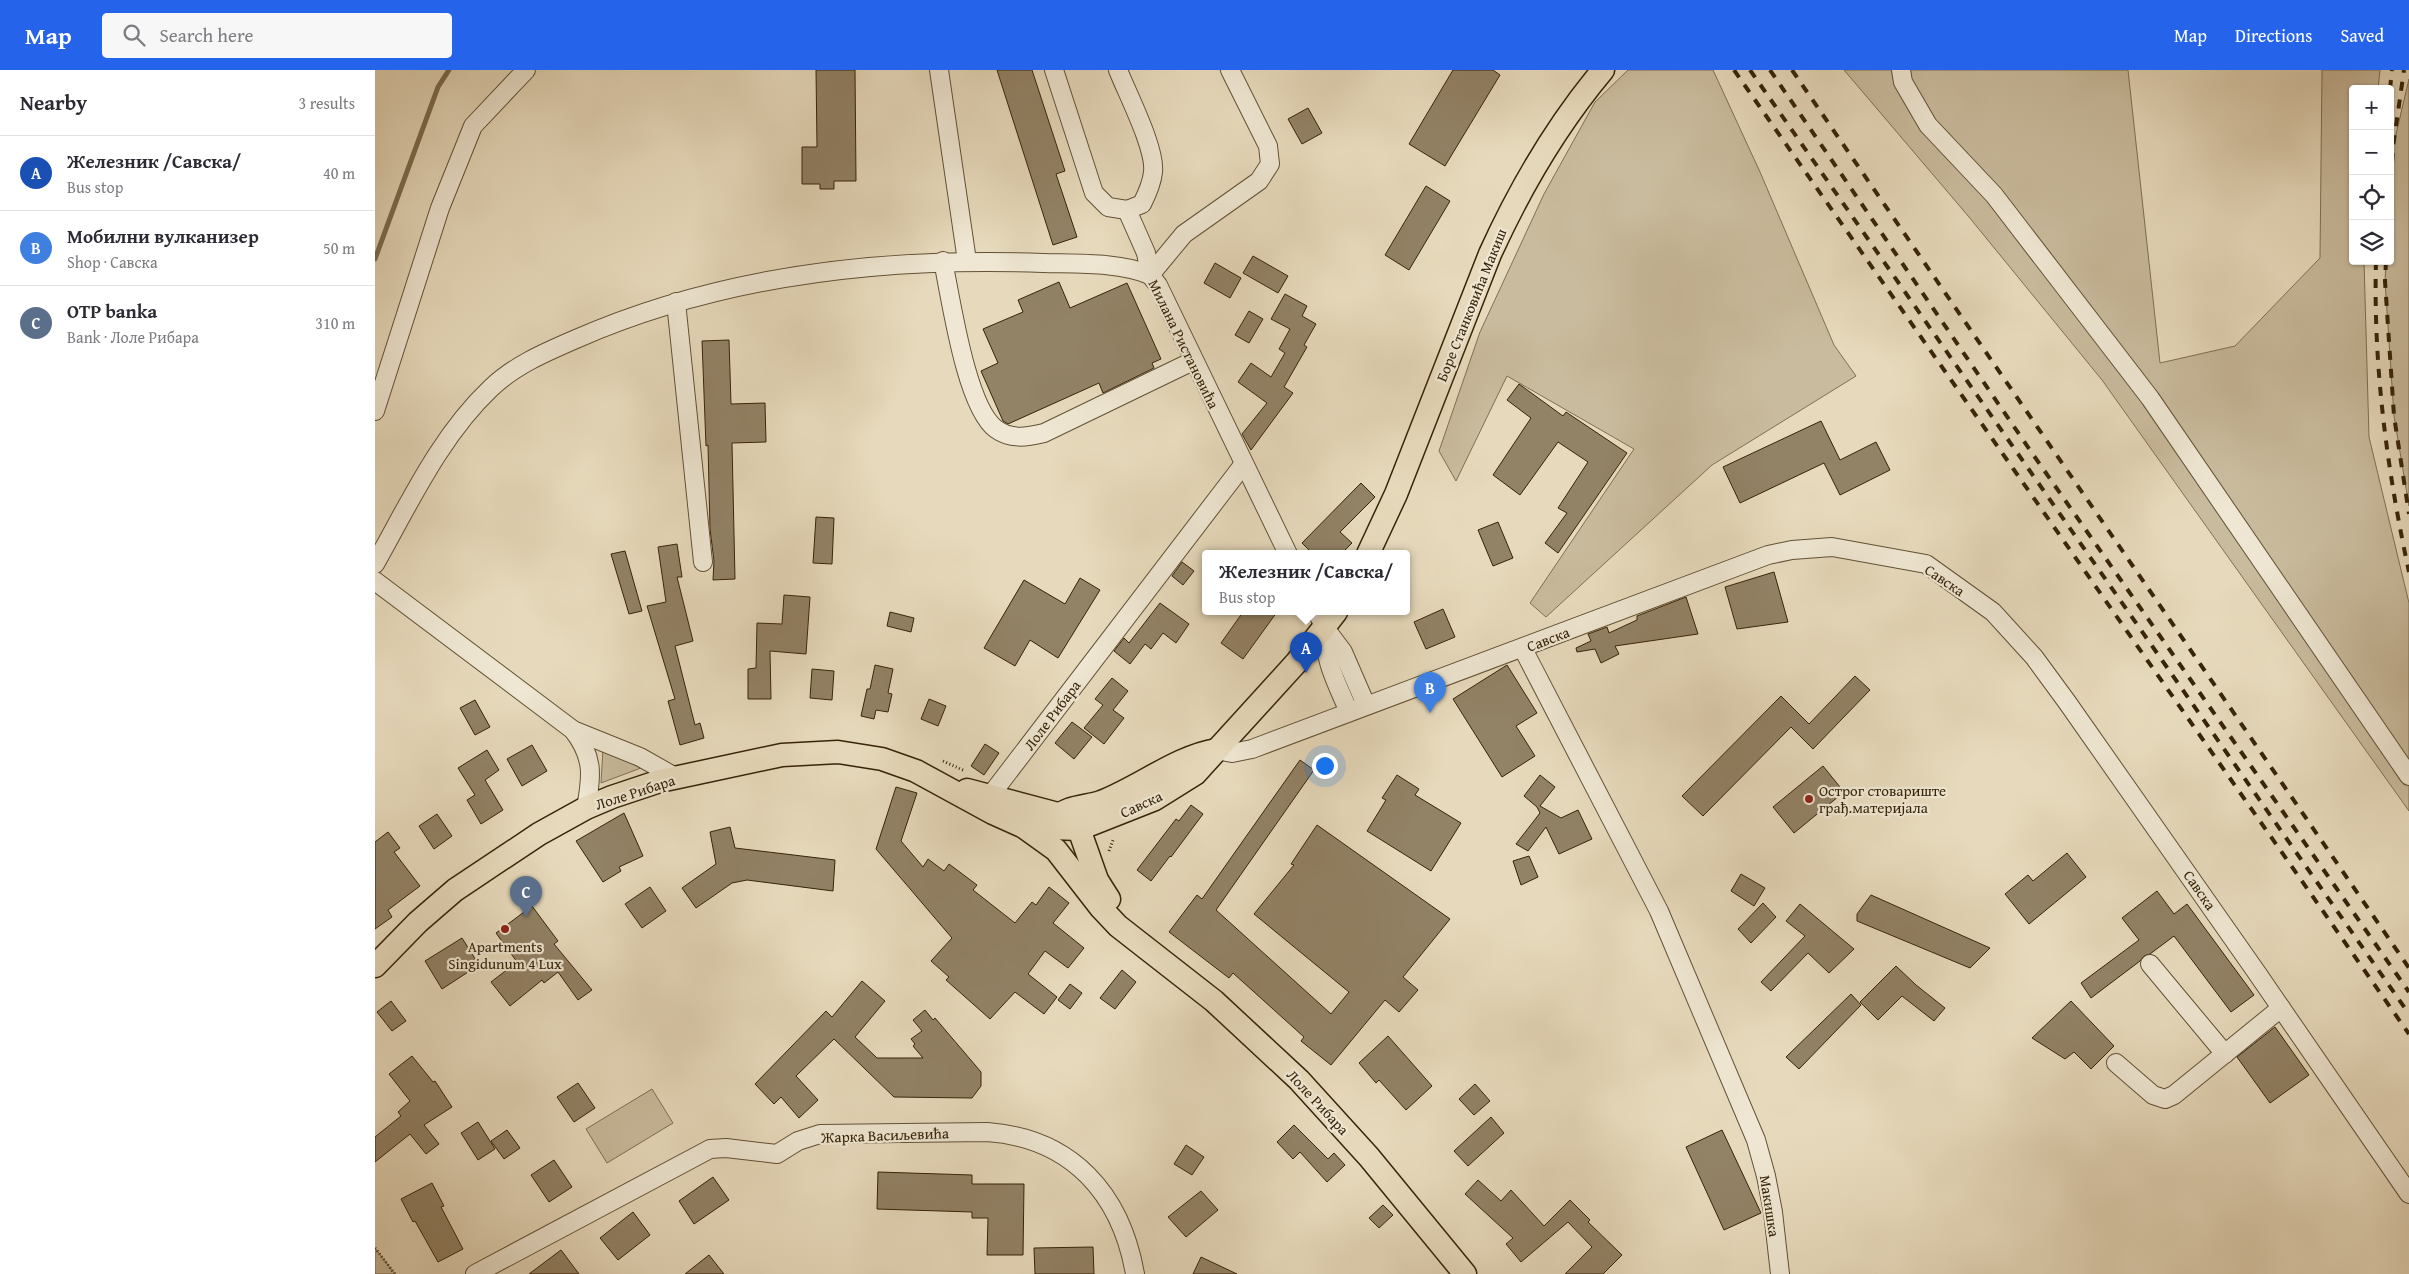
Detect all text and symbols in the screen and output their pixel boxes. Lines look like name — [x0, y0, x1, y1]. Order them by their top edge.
search box — [102, 13, 452, 58]
text: Map — [25, 18, 72, 53]
icon: search — [120, 21, 148, 49]
text: Search here — [160, 21, 253, 49]
text: Map — [2174, 22, 2207, 49]
text: Directions — [2235, 22, 2312, 49]
text: Saved — [2340, 22, 2384, 49]
map controls — [2349, 85, 2394, 265]
button: + — [2349, 85, 2394, 130]
text: Nearby — [20, 87, 87, 118]
text: 3 results — [298, 91, 355, 115]
button: − — [2349, 130, 2394, 175]
text: Железник /Савска/ — [67, 147, 241, 175]
text: A — [31, 161, 41, 185]
text: 40 m — [323, 161, 355, 185]
text: Bus stop — [67, 175, 123, 199]
button: locate — [2349, 175, 2394, 220]
button: layers — [2349, 220, 2394, 265]
text: Мобилни вулканизер — [67, 222, 259, 250]
street label: Боре Станковића Макиш — [1431, 225, 1511, 385]
text: B — [31, 236, 41, 260]
text: 50 m — [323, 236, 355, 260]
text: Shop · Савска — [67, 250, 158, 274]
street label: Милана Ристановића — [1144, 276, 1225, 413]
text: OTP banka — [67, 297, 157, 325]
text: C — [31, 311, 41, 335]
text: 310 m — [315, 311, 355, 335]
text: Bank · Лоле Рибара — [67, 325, 199, 349]
popup — [1202, 550, 1410, 615]
text: Железник /Савска/ — [1219, 557, 1393, 585]
street label: Савска — [1921, 559, 1970, 602]
text: Bus stop — [1219, 585, 1275, 609]
street label: Савска — [1524, 621, 1573, 657]
pin: A — [1290, 632, 1322, 673]
pin: B — [1414, 672, 1446, 713]
street label: Лоле Рибара — [1019, 675, 1086, 754]
your location — [1312, 753, 1338, 779]
street label: Лоле Рибара — [592, 769, 678, 815]
place label: Острог стовариште грађ.материјала — [1819, 780, 1946, 818]
street label: Савска — [1117, 785, 1166, 823]
marker: Острог стовариште грађ.материјала — [1803, 793, 1815, 805]
street label: Савска — [2179, 866, 2222, 915]
pin: C — [510, 876, 542, 917]
marker: Apartments Singidunum 4 Lux — [499, 923, 511, 935]
place label: Apartments Singidunum 4 Lux — [448, 936, 562, 974]
street label: Лоле Рибара — [1282, 1065, 1355, 1140]
street label: Жарка Васиљевића — [820, 1122, 950, 1148]
street label: Макишка — [1755, 1174, 1785, 1239]

